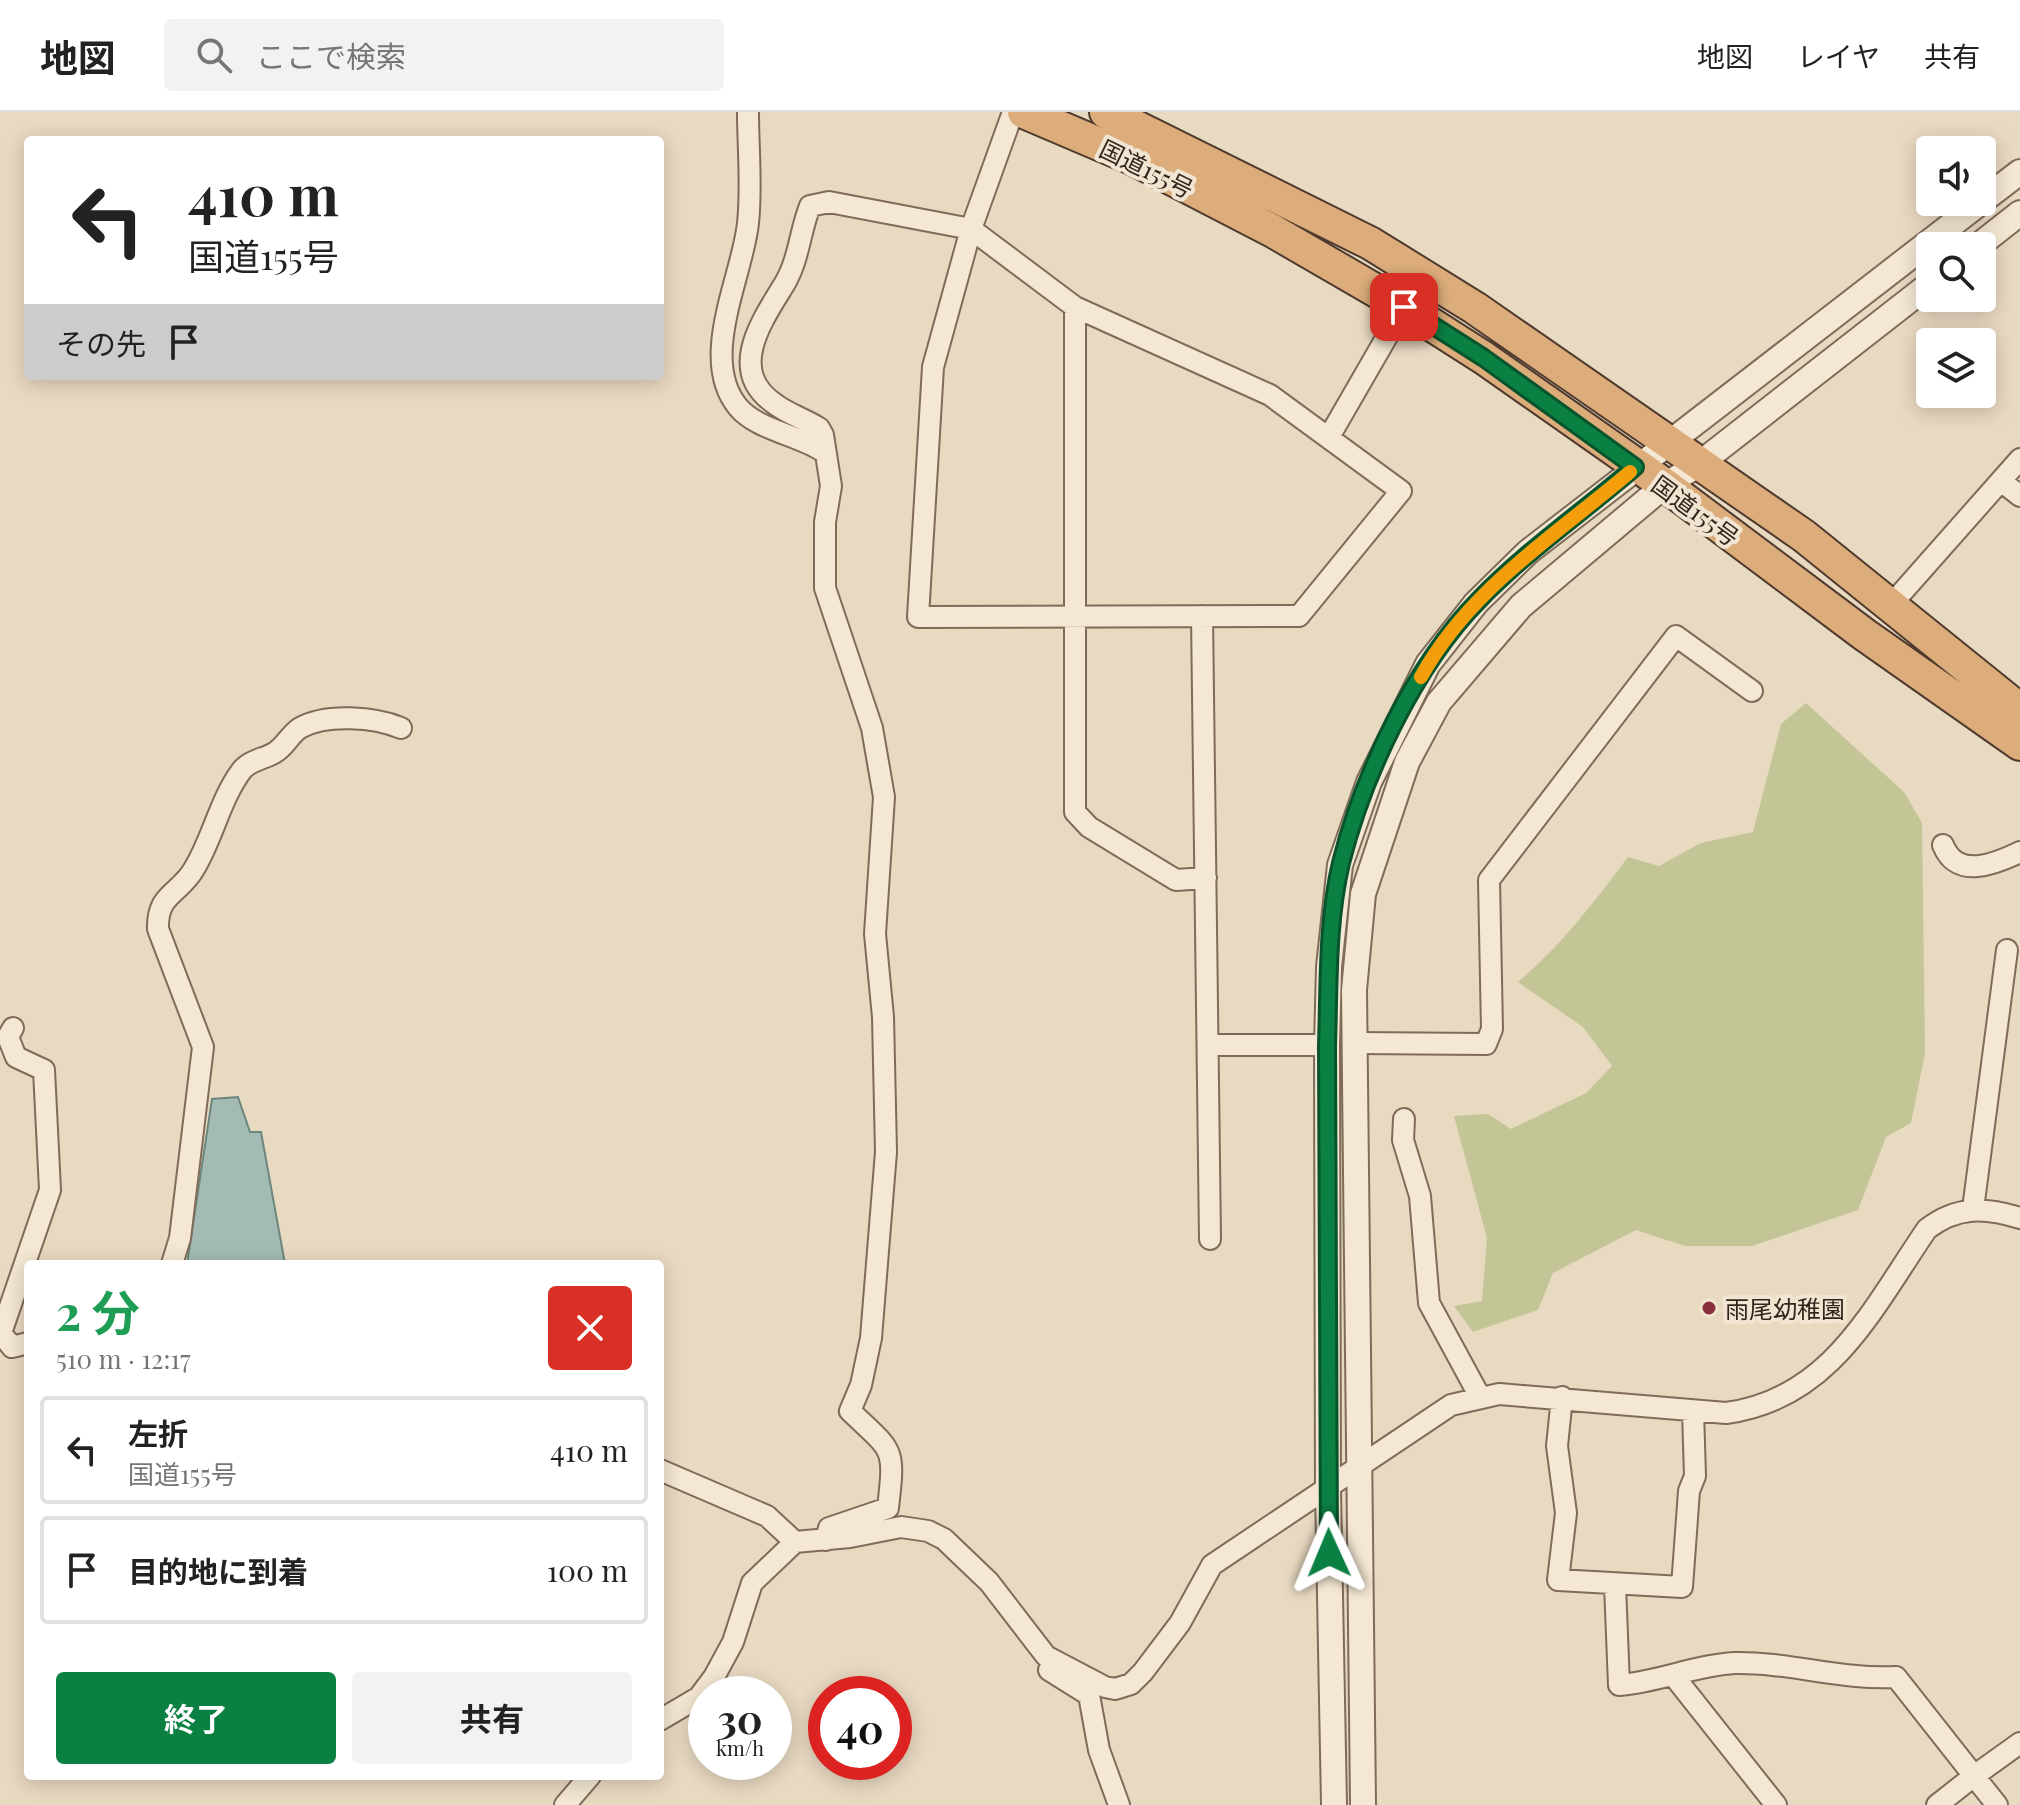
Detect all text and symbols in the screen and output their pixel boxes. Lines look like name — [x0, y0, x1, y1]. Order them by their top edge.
search box — [164, 19, 724, 91]
text: 地図 — [40, 31, 116, 82]
icon: search — [192, 33, 236, 77]
text: ここで検索 — [256, 36, 406, 76]
text: 地図 — [1697, 37, 1753, 74]
text: レイヤ — [1797, 37, 1880, 74]
text: 共有 — [1924, 37, 1980, 74]
street label: 国道155号 — [1095, 132, 1199, 204]
map controls — [1916, 136, 1996, 408]
button: sound — [1916, 136, 1996, 216]
text: 410 m — [188, 156, 339, 231]
icon: left — [56, 168, 160, 272]
text: 国道155号 — [188, 231, 339, 279]
button: search — [1916, 232, 1996, 312]
pin — [1370, 273, 1438, 341]
icon: arrive — [1382, 285, 1426, 329]
icon: arrive — [162, 320, 206, 364]
text: その先 — [56, 323, 146, 363]
button: layers — [1916, 328, 1996, 408]
street label: 国道155号 — [1646, 468, 1746, 552]
text: 2 分 — [56, 1279, 140, 1343]
button: close — [548, 1286, 632, 1370]
place label: 雨尾幼稚園 — [1725, 1292, 1845, 1324]
marker: 雨尾幼稚園 — [1700, 1299, 1718, 1317]
text: 510 m · 12:17 — [56, 1341, 191, 1376]
text: 左折 — [128, 1413, 188, 1453]
icon: left — [60, 1428, 104, 1472]
text: 410 m — [550, 1430, 628, 1470]
text: 国道155号 — [128, 1456, 237, 1491]
position arrow — [1287, 1511, 1371, 1595]
icon: arrive — [60, 1548, 104, 1592]
text: 100 m — [547, 1550, 628, 1590]
text: 目的地に到着 — [128, 1551, 308, 1591]
button: 終了 — [56, 1672, 336, 1764]
button: 共有 — [352, 1672, 632, 1764]
speed limit sign: 40 — [808, 1676, 912, 1780]
text: 30 — [717, 1691, 763, 1744]
text: km/h — [716, 1734, 764, 1761]

